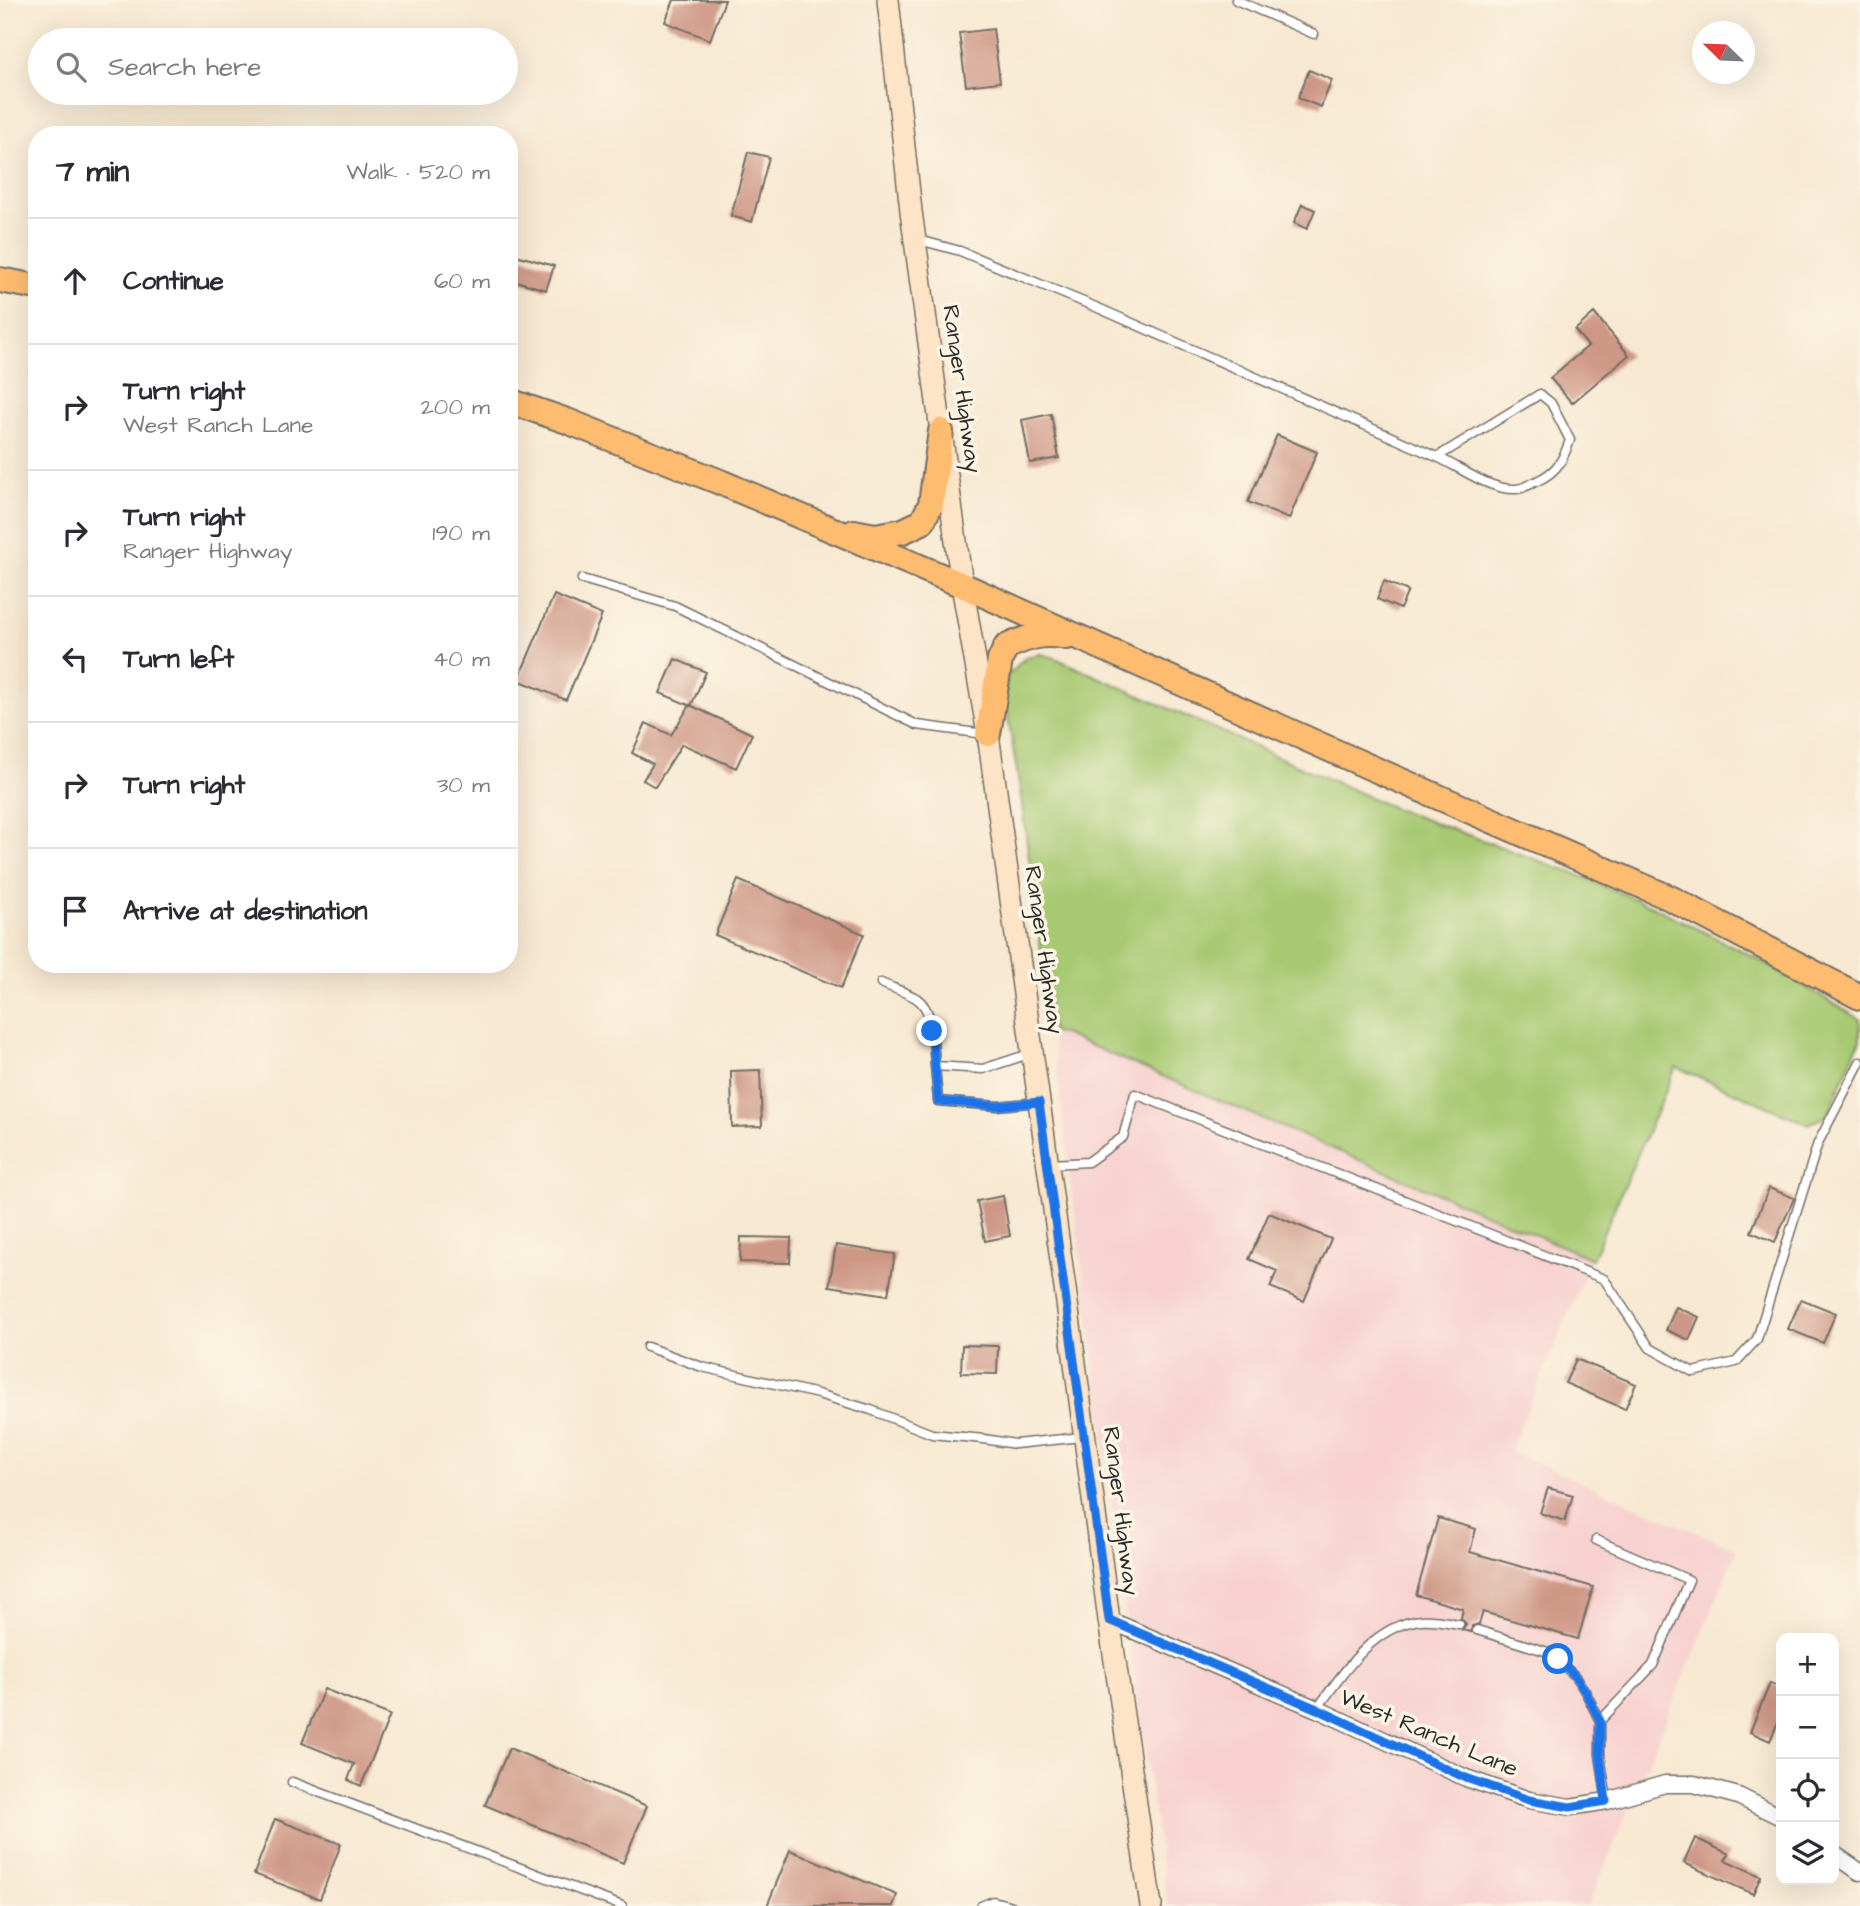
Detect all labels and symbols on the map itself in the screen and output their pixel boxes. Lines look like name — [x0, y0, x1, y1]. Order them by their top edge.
north arrow — [1692, 21, 1755, 84]
street label: Ranger Highway — [933, 303, 990, 476]
street label: Ranger Highway — [1015, 864, 1072, 1037]
route end — [916, 1015, 947, 1046]
street label: Ranger Highway — [1094, 1425, 1147, 1597]
route start — [1542, 1643, 1573, 1674]
street label: West Ranch Lane — [1335, 1681, 1523, 1785]

